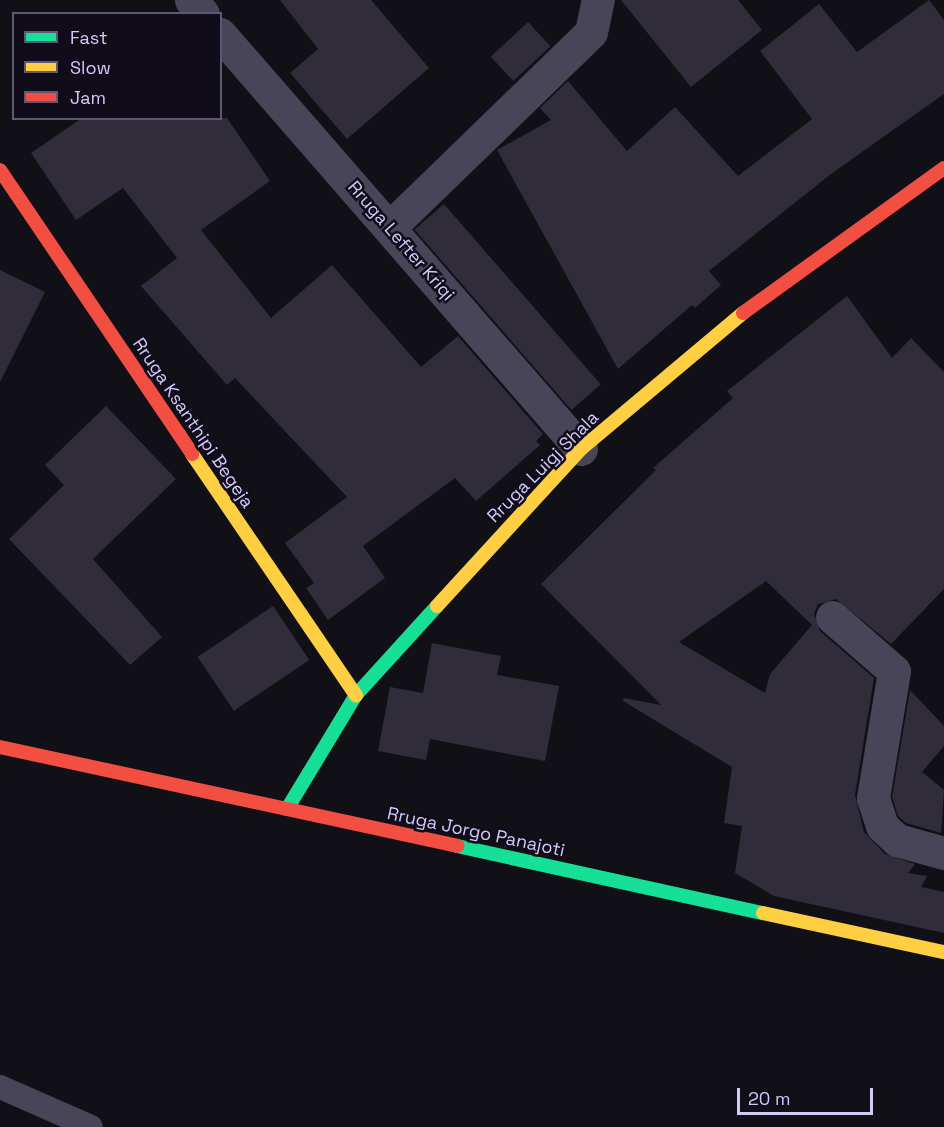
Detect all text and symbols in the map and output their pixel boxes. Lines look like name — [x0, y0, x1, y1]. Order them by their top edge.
legend — [12, 12, 222, 120]
text: Fast — [70, 26, 107, 49]
text: Slow — [70, 56, 111, 79]
text: Jam — [70, 86, 106, 109]
street label: Rruga Lefter Kriqi — [343, 177, 459, 305]
street label: Rruga Ksanthipi Begeja — [128, 334, 258, 512]
street label: Rruga Luigj Shala — [483, 407, 603, 527]
street label: Rruga Jorgo Panajoti — [385, 803, 567, 861]
scale bar — [740, 1076, 876, 1114]
text: 20 m — [748, 1087, 791, 1110]

